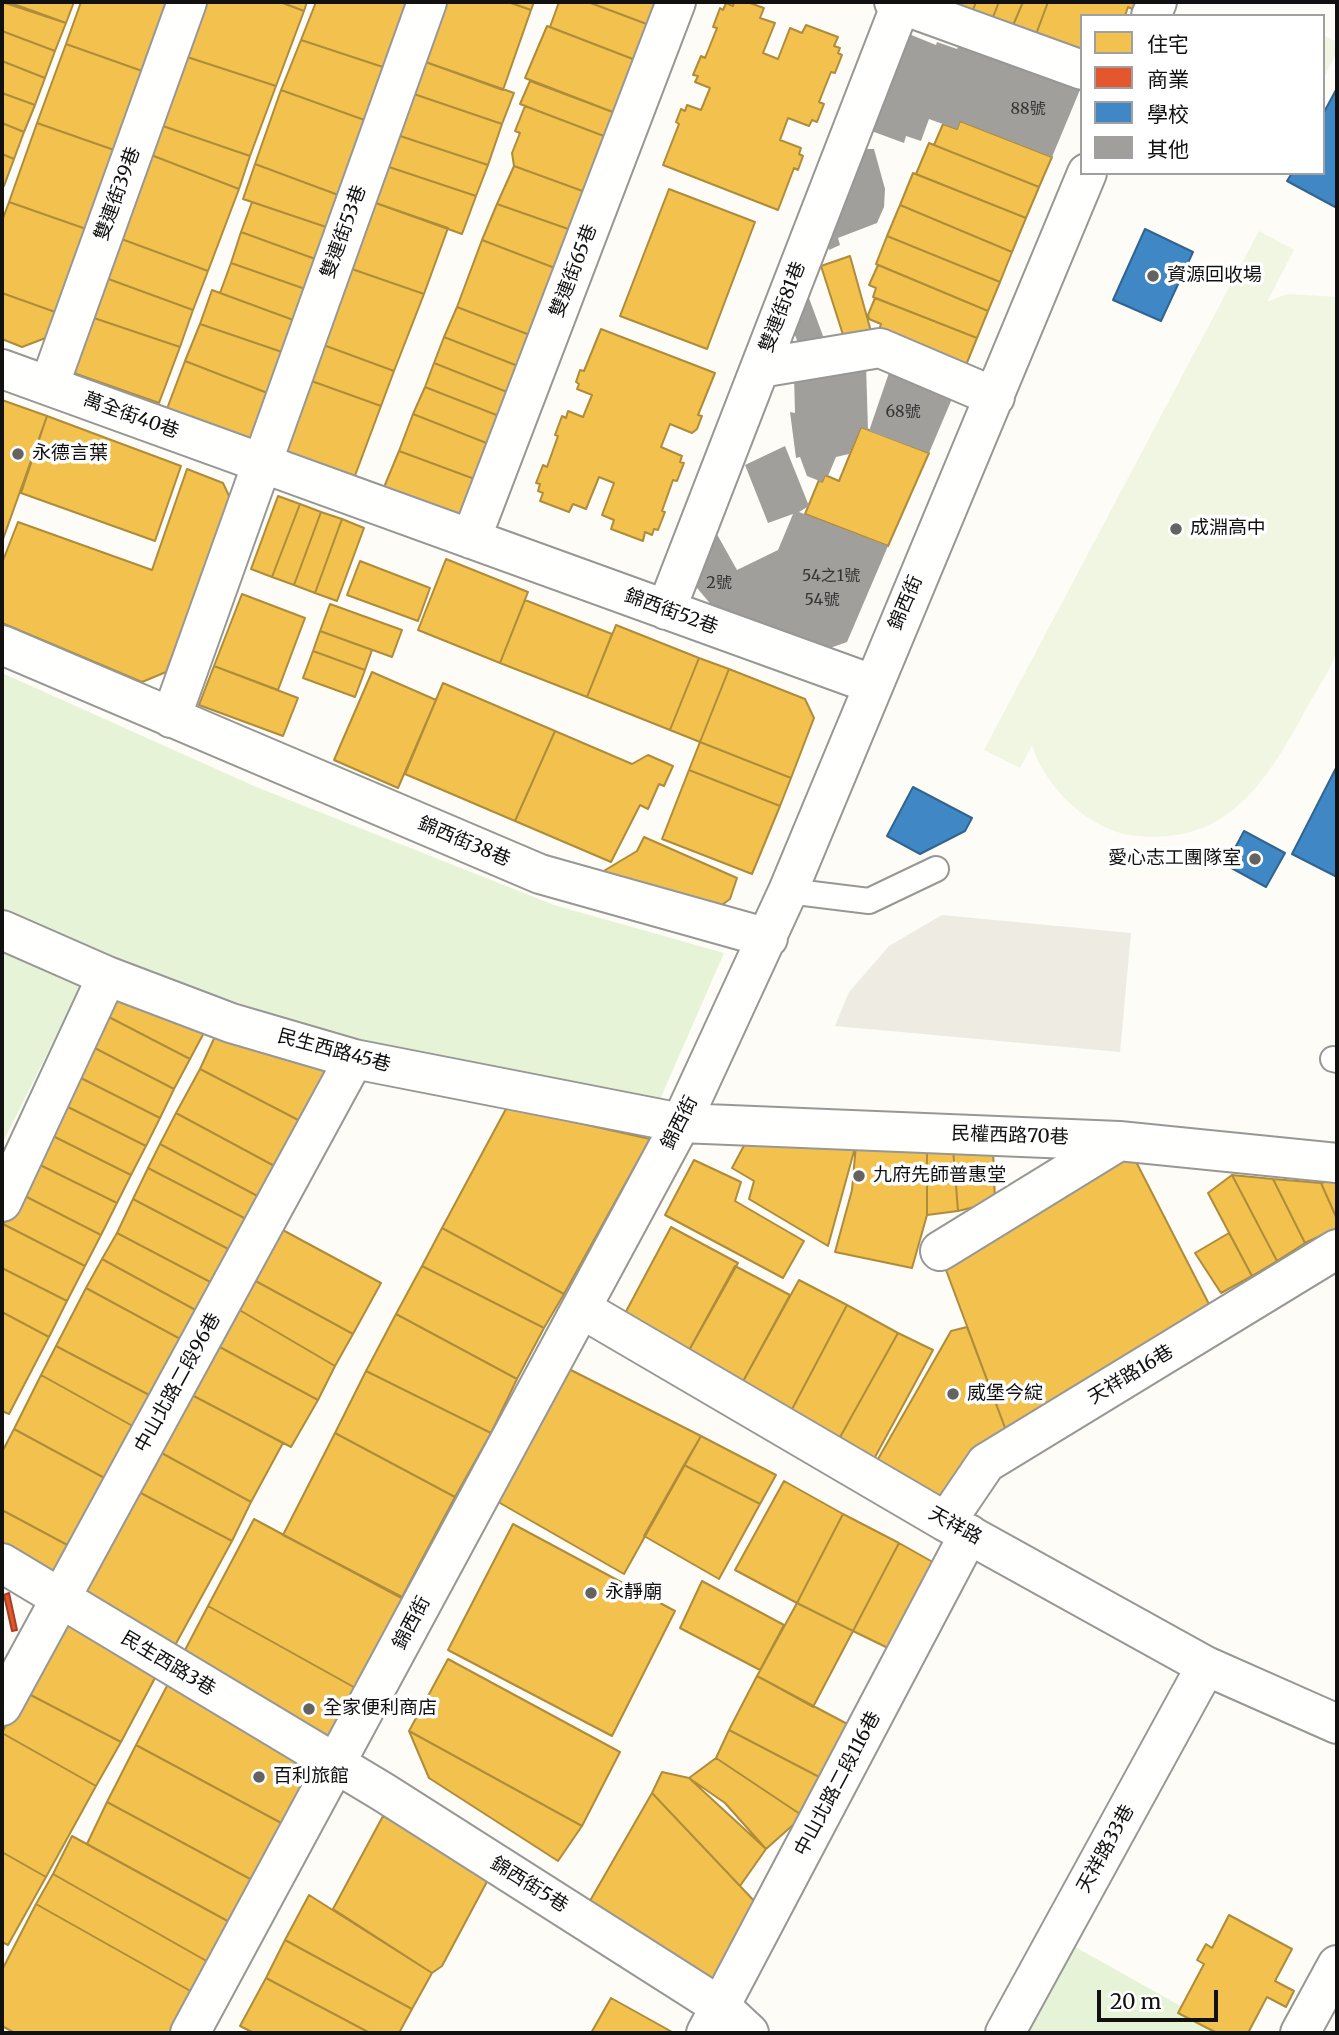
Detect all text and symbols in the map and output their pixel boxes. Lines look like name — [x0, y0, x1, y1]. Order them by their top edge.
legend — [1080, 14, 1325, 175]
text: 住宅 — [1147, 31, 1189, 58]
text: 商業 — [1147, 66, 1189, 93]
house number: 88號 — [1010, 99, 1046, 119]
text: 學校 — [1147, 101, 1189, 128]
text: 其他 — [1147, 136, 1189, 163]
street label: 雙連街39巷 — [91, 144, 145, 244]
street label: 雙連街53巷 — [317, 182, 371, 282]
street label: 雙連街65巷 — [546, 221, 602, 321]
street label: 雙連街81巷 — [755, 258, 811, 356]
place label: 資源回收場 — [1167, 265, 1262, 287]
marker: 資源回收場 — [1145, 268, 1161, 284]
street label: 萬全街40巷 — [80, 388, 182, 444]
house number: 68號 — [885, 402, 921, 422]
place label: 永德言葉 — [32, 443, 108, 465]
marker: 永德言葉 — [10, 446, 26, 462]
place label: 成淵高中 — [1190, 518, 1266, 540]
marker: 成淵高中 — [1168, 521, 1184, 537]
house number: 54之1號 — [802, 566, 860, 586]
street label: 錦西街 — [884, 572, 928, 634]
house number: 2號 — [706, 573, 732, 593]
street label: 錦西街52巷 — [621, 585, 721, 639]
house number: 54號 — [805, 590, 839, 610]
street label: 錦西街38巷 — [414, 812, 514, 872]
place label: 愛心志工團隊室 — [1108, 848, 1241, 870]
marker: 愛心志工團隊室 — [1247, 851, 1263, 867]
street label: 民生西路45巷 — [275, 1025, 393, 1077]
street label: 錦西街 — [657, 1092, 703, 1154]
street label: 民權西路70巷 — [951, 1123, 1069, 1149]
place label: 九府先師普惠堂 — [873, 1165, 1006, 1187]
marker: 九府先師普惠堂 — [851, 1168, 867, 1184]
street label: 中山北路二段96巷 — [130, 1309, 226, 1457]
street label: 天祥路16巷 — [1084, 1341, 1178, 1409]
place label: 威堡今綻 — [967, 1383, 1043, 1405]
marker: 威堡今綻 — [945, 1386, 961, 1402]
street label: 天祥路 — [925, 1502, 985, 1550]
place label: 永靜廟 — [605, 1582, 662, 1604]
marker: 永靜廟 — [583, 1585, 599, 1601]
street label: 錦西街 — [389, 1592, 435, 1654]
street label: 民生西路3巷 — [117, 1627, 219, 1701]
place label: 全家便利商店 — [323, 1698, 437, 1720]
marker: 全家便利商店 — [301, 1701, 317, 1717]
street label: 中山北路二段116巷 — [790, 1708, 886, 1860]
place label: 百利旅館 — [273, 1766, 349, 1788]
marker: 百利旅館 — [251, 1769, 267, 1785]
street label: 天祥路33巷 — [1073, 1801, 1139, 1897]
street label: 錦西街5巷 — [486, 1852, 572, 1918]
scale bar — [1101, 1976, 1222, 2020]
text: 20 m — [1110, 1988, 1161, 2015]

